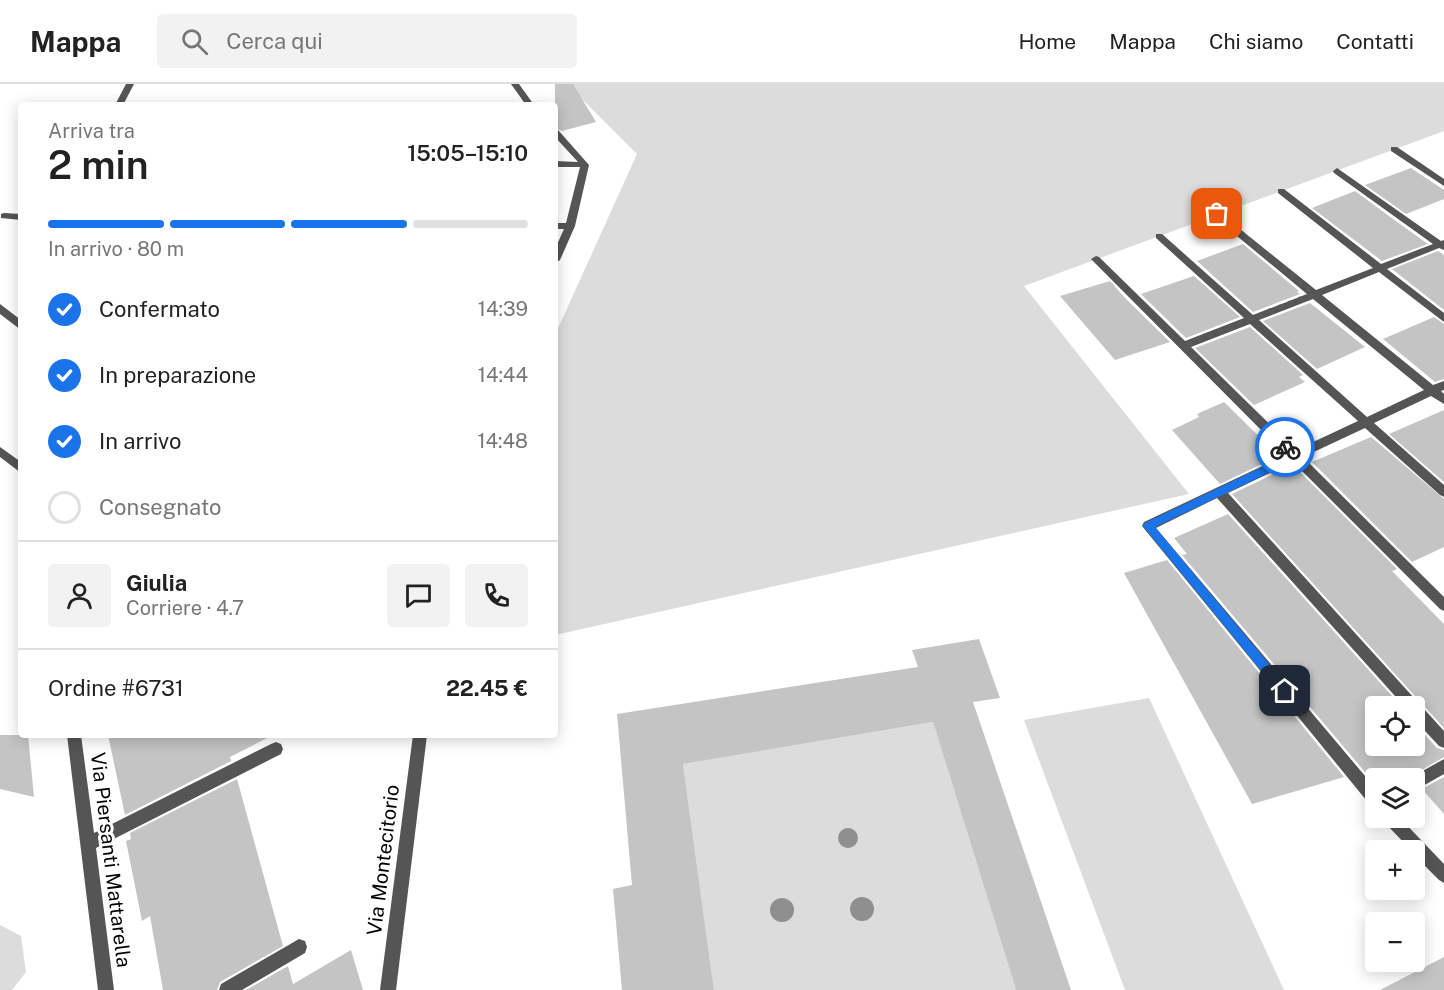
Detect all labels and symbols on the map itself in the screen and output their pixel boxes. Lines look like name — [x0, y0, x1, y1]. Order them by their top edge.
pin — [1191, 188, 1242, 239]
courier — [1255, 417, 1315, 477]
pin — [1259, 665, 1310, 716]
street label: Via Piersanti Mattarella — [86, 751, 136, 969]
street label: Via Montecitorio — [362, 783, 404, 937]

